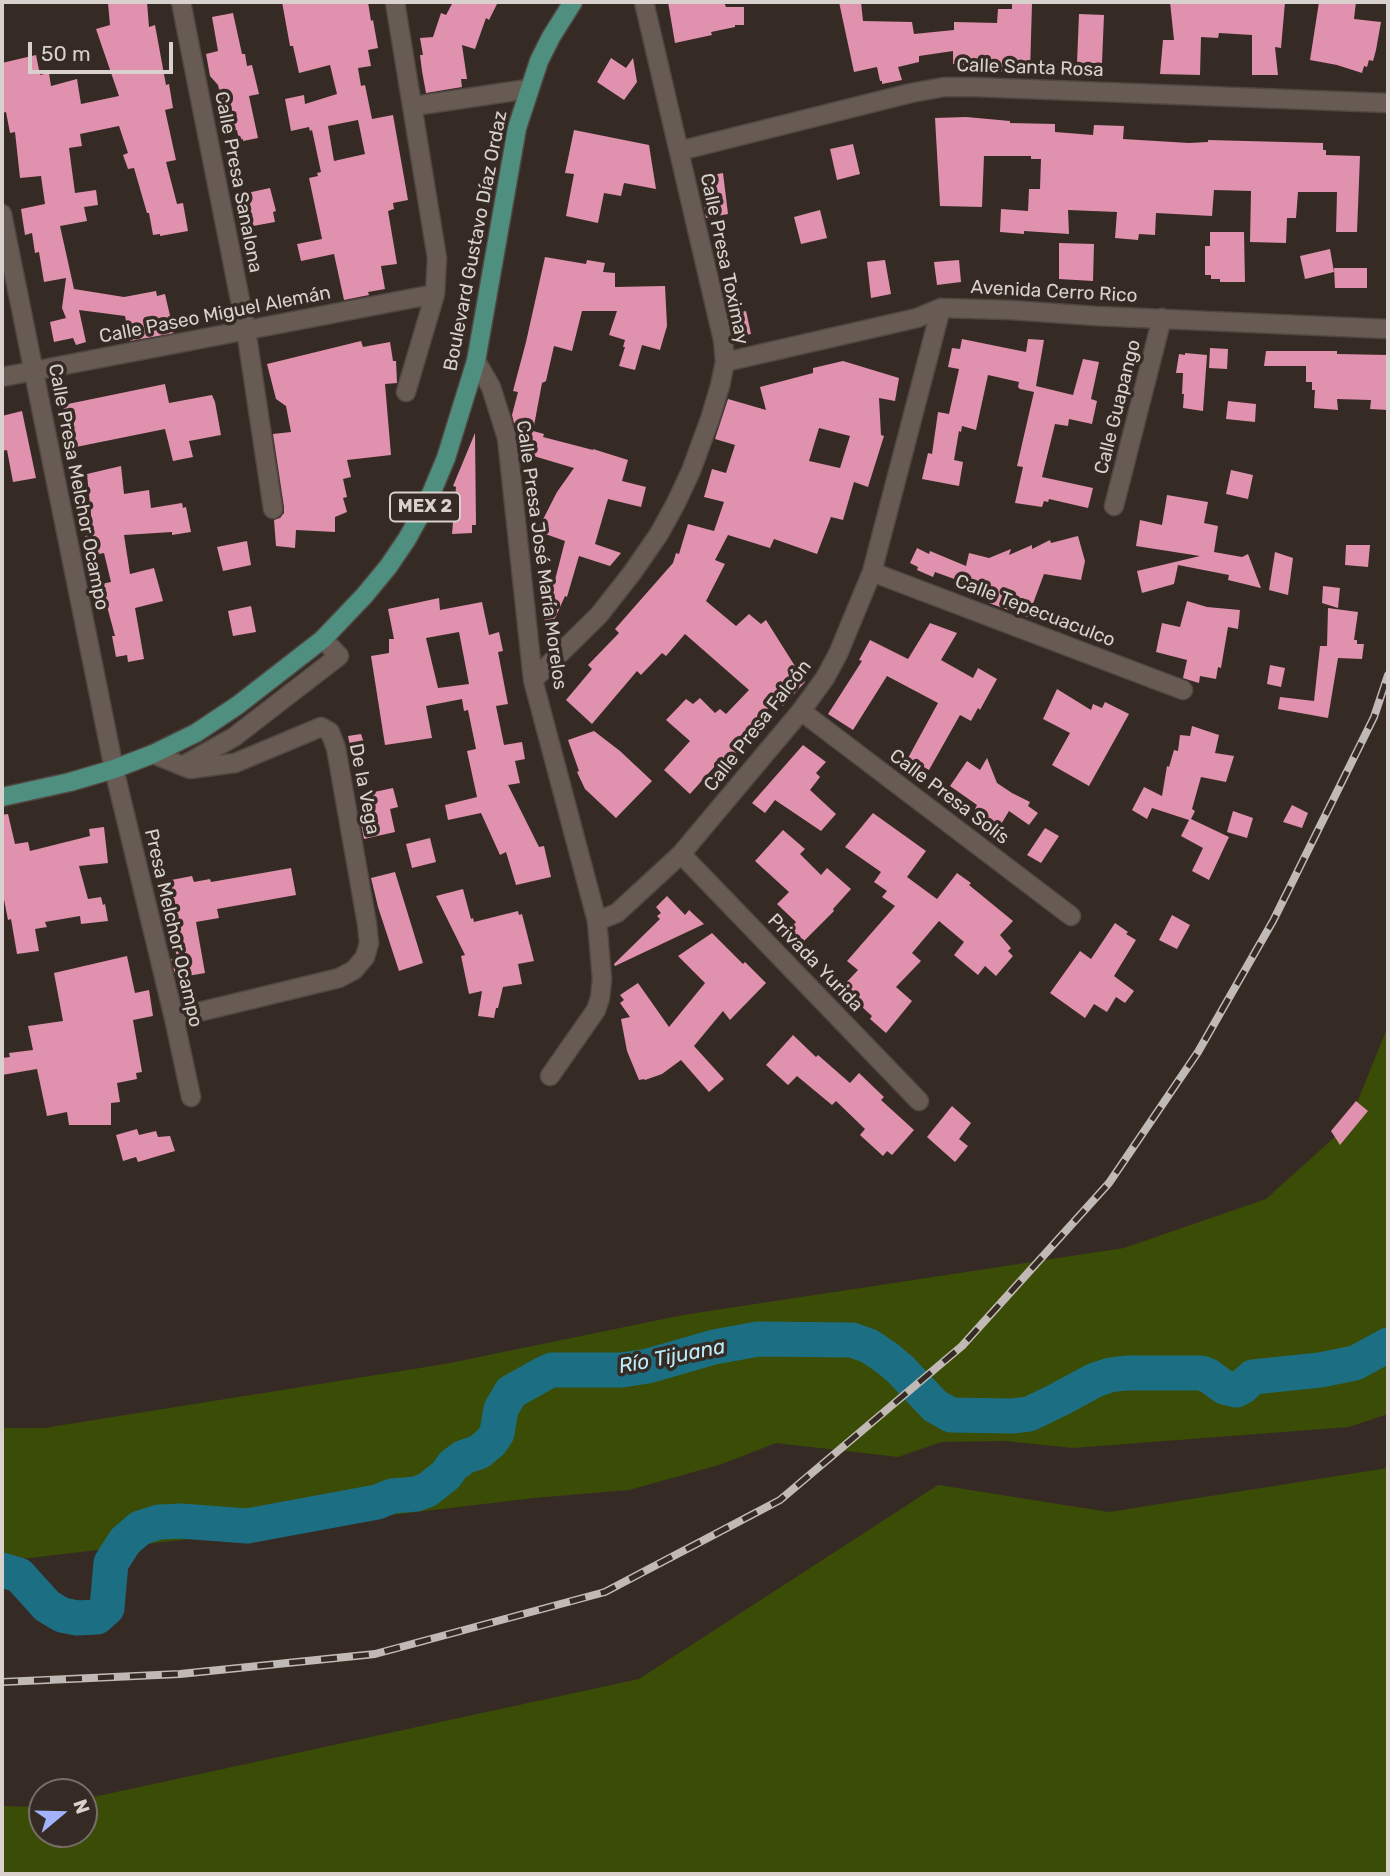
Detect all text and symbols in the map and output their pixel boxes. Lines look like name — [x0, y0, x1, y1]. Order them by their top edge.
scale bar — [32, 28, 177, 72]
text: 50 m — [41, 41, 91, 66]
street label: Calle Santa Rosa — [956, 54, 1104, 82]
street label: Calle Presa Sanalona — [209, 89, 267, 275]
street label: Boulevard Gustavo Díaz Ordaz — [440, 109, 512, 373]
street label: Calle Presa Toximay — [695, 171, 753, 347]
street label: Avenida Cerro Rico — [970, 276, 1138, 308]
street label: Calle Paseo Miguel Alemán — [97, 281, 333, 349]
street label: Calle Guapango — [1090, 337, 1146, 477]
street label: Calle Presa Melchor Ocampo — [43, 362, 113, 612]
street label: Calle Presa José María Morelos — [511, 419, 571, 691]
road number: MEX 2 — [390, 492, 460, 522]
street label: Calle Tepecuaculco — [952, 570, 1118, 652]
street label: Calle Presa Falcón — [699, 656, 817, 796]
street label: De la Vega — [344, 742, 384, 836]
street label: Calle Presa Solís — [885, 745, 1013, 849]
street label: Presa Melchor Ocampo — [139, 827, 207, 1029]
street label: Privada Yurida — [763, 909, 867, 1017]
water label: Río Tijuana — [616, 1334, 728, 1380]
north arrow — [28, 1778, 98, 1848]
text: N — [68, 1796, 95, 1817]

